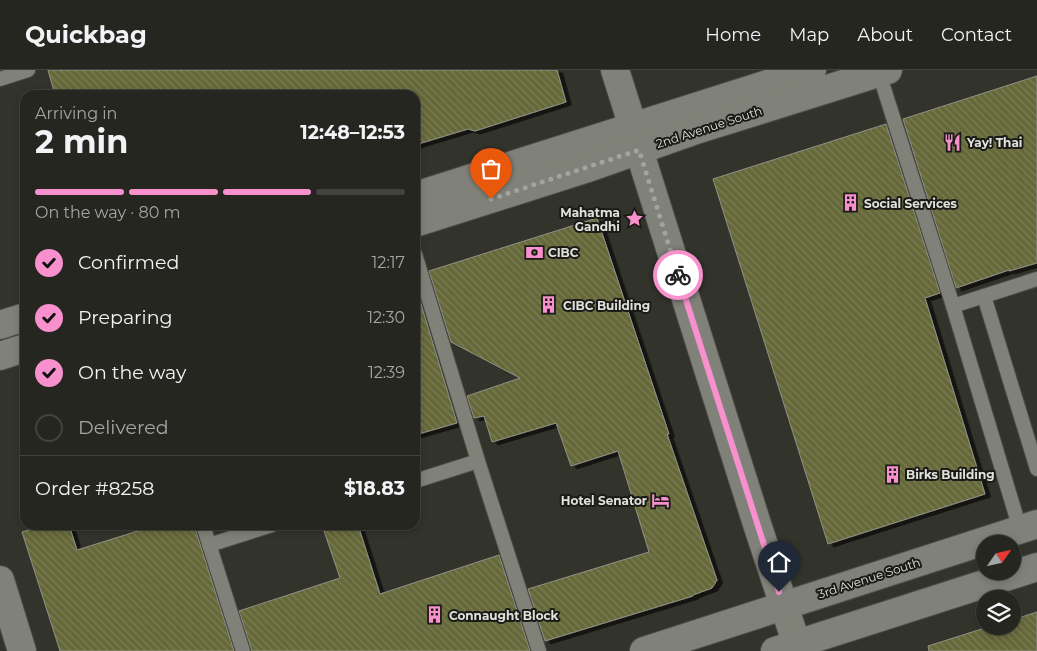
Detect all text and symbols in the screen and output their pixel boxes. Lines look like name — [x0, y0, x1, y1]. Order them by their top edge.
text: Quickbag — [25, 20, 147, 49]
text: Home — [705, 24, 761, 46]
text: Map — [789, 24, 829, 46]
text: About — [857, 24, 913, 46]
text: Contact — [941, 24, 1012, 46]
street label: 2nd Avenue South — [654, 103, 764, 151]
text: Arriving in — [35, 104, 117, 123]
text: 12:48–12:53 — [300, 121, 405, 144]
text: 2 min — [35, 122, 128, 161]
restaurant icon: Yay! Thai — [943, 132, 963, 152]
place label: Yay! Thai — [966, 135, 1022, 150]
pin — [470, 148, 512, 199]
icon: bag — [477, 155, 505, 183]
building icon: Social Services — [840, 193, 860, 213]
place label: Social Services — [864, 196, 958, 211]
text: On the way · 80 m — [35, 203, 181, 222]
place label: Mahatma Gandhi — [560, 205, 620, 234]
place icon: Mahatma Gandhi — [624, 209, 644, 229]
bank icon: CIBC — [524, 242, 544, 262]
place label: CIBC — [548, 245, 579, 260]
icon: check — [35, 249, 63, 277]
courier — [653, 250, 703, 300]
text: Confirmed — [78, 251, 179, 274]
text: 12:17 — [372, 253, 405, 272]
icon: bike — [664, 261, 692, 289]
building icon: CIBC Building — [539, 295, 559, 315]
place label: CIBC Building — [563, 298, 650, 313]
icon: check — [35, 304, 63, 332]
text: Preparing — [78, 306, 173, 329]
text: 12:30 — [367, 308, 405, 327]
icon: check — [35, 359, 63, 387]
text: On the way — [78, 361, 186, 384]
text: 12:39 — [368, 363, 405, 382]
text: Delivered — [78, 416, 169, 439]
building icon: Birks Building — [882, 464, 902, 484]
place label: Birks Building — [906, 467, 995, 482]
text: Order #8258 — [35, 477, 154, 500]
text: $18.83 — [344, 477, 405, 500]
hotel icon: Hotel Senator — [651, 490, 671, 510]
place label: Hotel Senator — [561, 493, 647, 508]
north arrow — [976, 535, 1021, 580]
map controls — [976, 535, 1021, 635]
pin — [758, 541, 800, 592]
icon: home — [765, 548, 793, 576]
street label: 3rd Avenue South — [816, 554, 922, 602]
button: layers — [976, 590, 1021, 635]
building icon: Connaught Block — [425, 605, 445, 625]
place label: Connaught Block — [449, 608, 559, 623]

